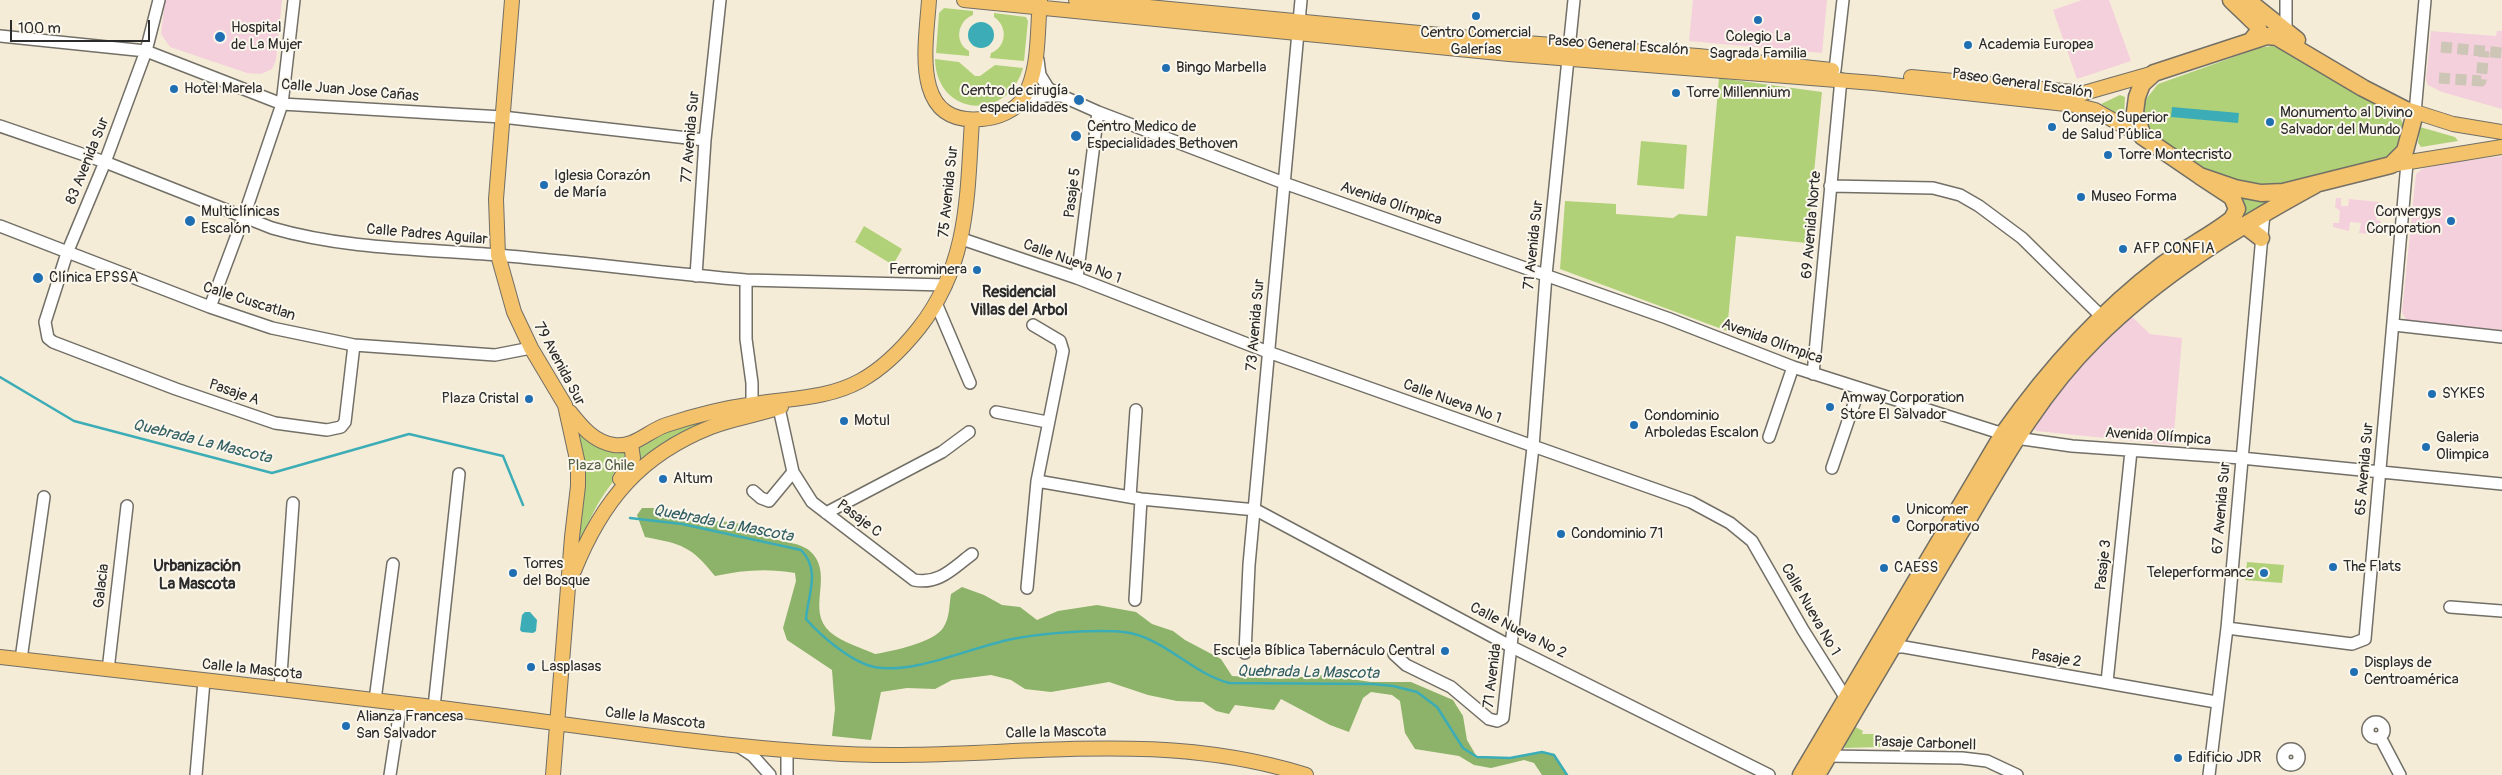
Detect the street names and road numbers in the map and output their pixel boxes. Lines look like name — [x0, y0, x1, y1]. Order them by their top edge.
street label: Paseo General Escalón — [1547, 32, 1689, 60]
street label: Paseo General Escalón — [1951, 65, 2093, 103]
street label: Calle Juan Jose Cañas — [280, 76, 420, 106]
street label: 77 Avenida Sur — [678, 90, 704, 184]
street label: 83 Avenida Sur — [62, 115, 114, 207]
street label: 75 Avenida Sur — [935, 145, 963, 239]
street label: Pasaje 5 — [1061, 167, 1085, 219]
street label: 69 Avenida Norte — [1798, 170, 1826, 280]
street label: Avenida Olímpica — [1338, 178, 1444, 230]
street label: 71 Avenida Sur — [1520, 199, 1548, 291]
street label: Calle Padres Aguilar — [366, 221, 488, 249]
street label: Calle Nueva No 1 — [1020, 236, 1124, 288]
street label: 73 Avenida Sur — [1243, 278, 1269, 372]
street label: Calle Cuscatlan — [200, 279, 298, 325]
street label: Avenida Olímpica — [1719, 315, 1825, 369]
street label: 79 Avenida Sur — [529, 319, 589, 409]
street label: Pasaje A — [206, 376, 262, 410]
street label: Calle Nueva No 1 — [1400, 376, 1504, 428]
street label: 65 Avenida Sur — [2352, 422, 2378, 516]
street label: Avenida Olímpica — [2104, 424, 2212, 450]
street label: 67 Avenida Sur — [2209, 461, 2235, 555]
street label: Pasaje C — [833, 496, 885, 542]
street label: Pasaje 3 — [2092, 539, 2116, 591]
street label: Calle Nueva No 1 — [1776, 561, 1844, 659]
street label: Galacia — [90, 563, 114, 609]
street label: Calle Nueva No 2 — [1467, 599, 1569, 663]
street label: 71 Avenida — [1480, 643, 1506, 709]
street label: Pasaje 2 — [2029, 646, 2083, 672]
street label: Calle la Mascota — [201, 656, 303, 684]
street label: Calle la Mascota — [604, 704, 706, 734]
street label: Calle la Mascota — [1005, 723, 1107, 743]
street label: Pasaje Carbonell — [1874, 733, 1976, 755]

